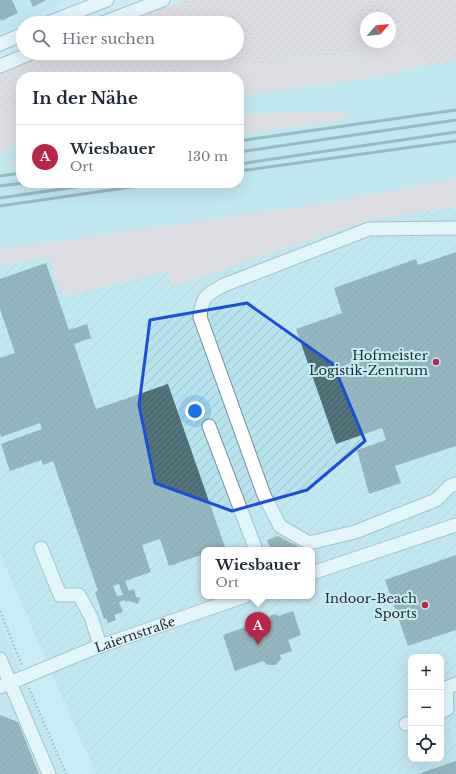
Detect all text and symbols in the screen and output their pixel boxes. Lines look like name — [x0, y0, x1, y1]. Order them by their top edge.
north arrow — [360, 12, 396, 48]
search box — [16, 16, 244, 60]
icon: search — [30, 27, 52, 49]
text: Hier suchen — [62, 29, 155, 48]
text: In der Nähe — [32, 88, 138, 109]
text: Wiesbauer — [70, 139, 155, 158]
text: A — [40, 148, 50, 165]
text: 130 m — [187, 148, 228, 165]
text: Ort — [70, 158, 93, 175]
place label: Hofmeister Logistik-Zentrum — [309, 347, 429, 379]
marker: Hofmeister Logistik-Zentrum — [431, 357, 441, 367]
your location — [185, 401, 205, 421]
popup — [201, 547, 315, 599]
text: Wiesbauer — [216, 555, 301, 574]
text: Ort — [216, 574, 239, 591]
place label: Indoor-Beach Sports — [325, 590, 417, 622]
marker: Indoor-Beach Sports — [420, 600, 430, 610]
street label: Laiernstraße — [92, 612, 178, 656]
pin: A — [245, 612, 271, 645]
map controls — [408, 654, 444, 762]
button: + — [408, 654, 444, 690]
button: − — [408, 690, 444, 726]
button: locate — [408, 726, 444, 762]

